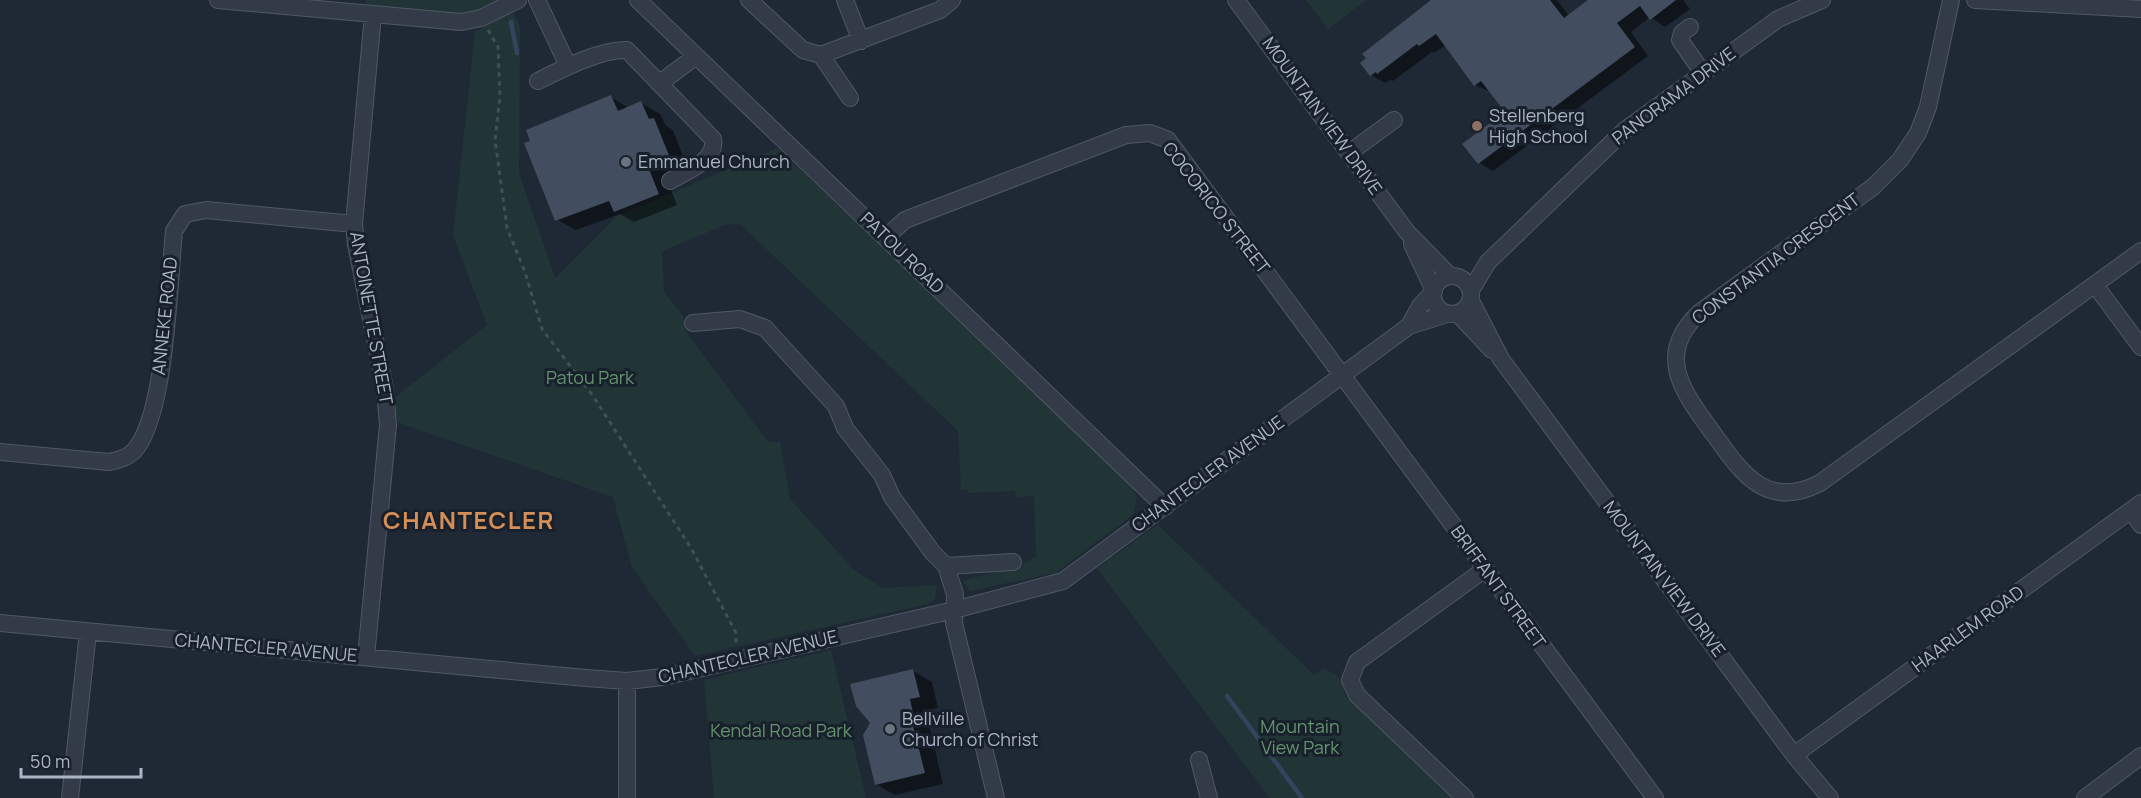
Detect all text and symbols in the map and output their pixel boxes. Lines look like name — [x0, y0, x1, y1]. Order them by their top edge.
street label: MOUNTAIN VIEW DRIVE — [1257, 32, 1388, 199]
street label: PANORAMA DRIVE — [1607, 41, 1740, 149]
place label: Stellenberg High School — [1489, 103, 1588, 148]
marker: Stellenberg High School — [1470, 119, 1484, 133]
street label: COCORICO STREET — [1158, 136, 1276, 279]
place label: Emmanuel Church — [638, 149, 790, 173]
marker: Emmanuel Church — [619, 155, 633, 169]
street label: CONSTANTIA CRESCENT — [1686, 187, 1865, 329]
street label: PATOU ROAD — [856, 206, 950, 298]
street label: ANTOINETTE STREET — [345, 230, 399, 406]
street label: ANNEKE ROAD — [146, 256, 182, 376]
park label: Patou Park — [546, 365, 635, 389]
street label: CHANTECLER AVENUE — [1126, 410, 1289, 537]
street label: MOUNTAIN VIEW DRIVE — [1598, 495, 1731, 661]
district label: CHANTECLER — [383, 503, 555, 536]
street label: BRIFFANT STREET — [1446, 520, 1552, 653]
street label: HAARLEM ROAD — [1907, 579, 2028, 677]
street label: CHANTECLER AVENUE — [656, 624, 840, 688]
street label: CHANTECLER AVENUE — [174, 627, 358, 667]
place label: Bellville Church of Christ — [902, 706, 1038, 751]
park label: Mountain View Park — [1260, 714, 1340, 759]
park label: Kendal Road Park — [710, 718, 853, 742]
marker: Bellville Church of Christ — [883, 722, 897, 736]
scale bar — [21, 741, 141, 779]
text: 50 m — [30, 749, 70, 773]

